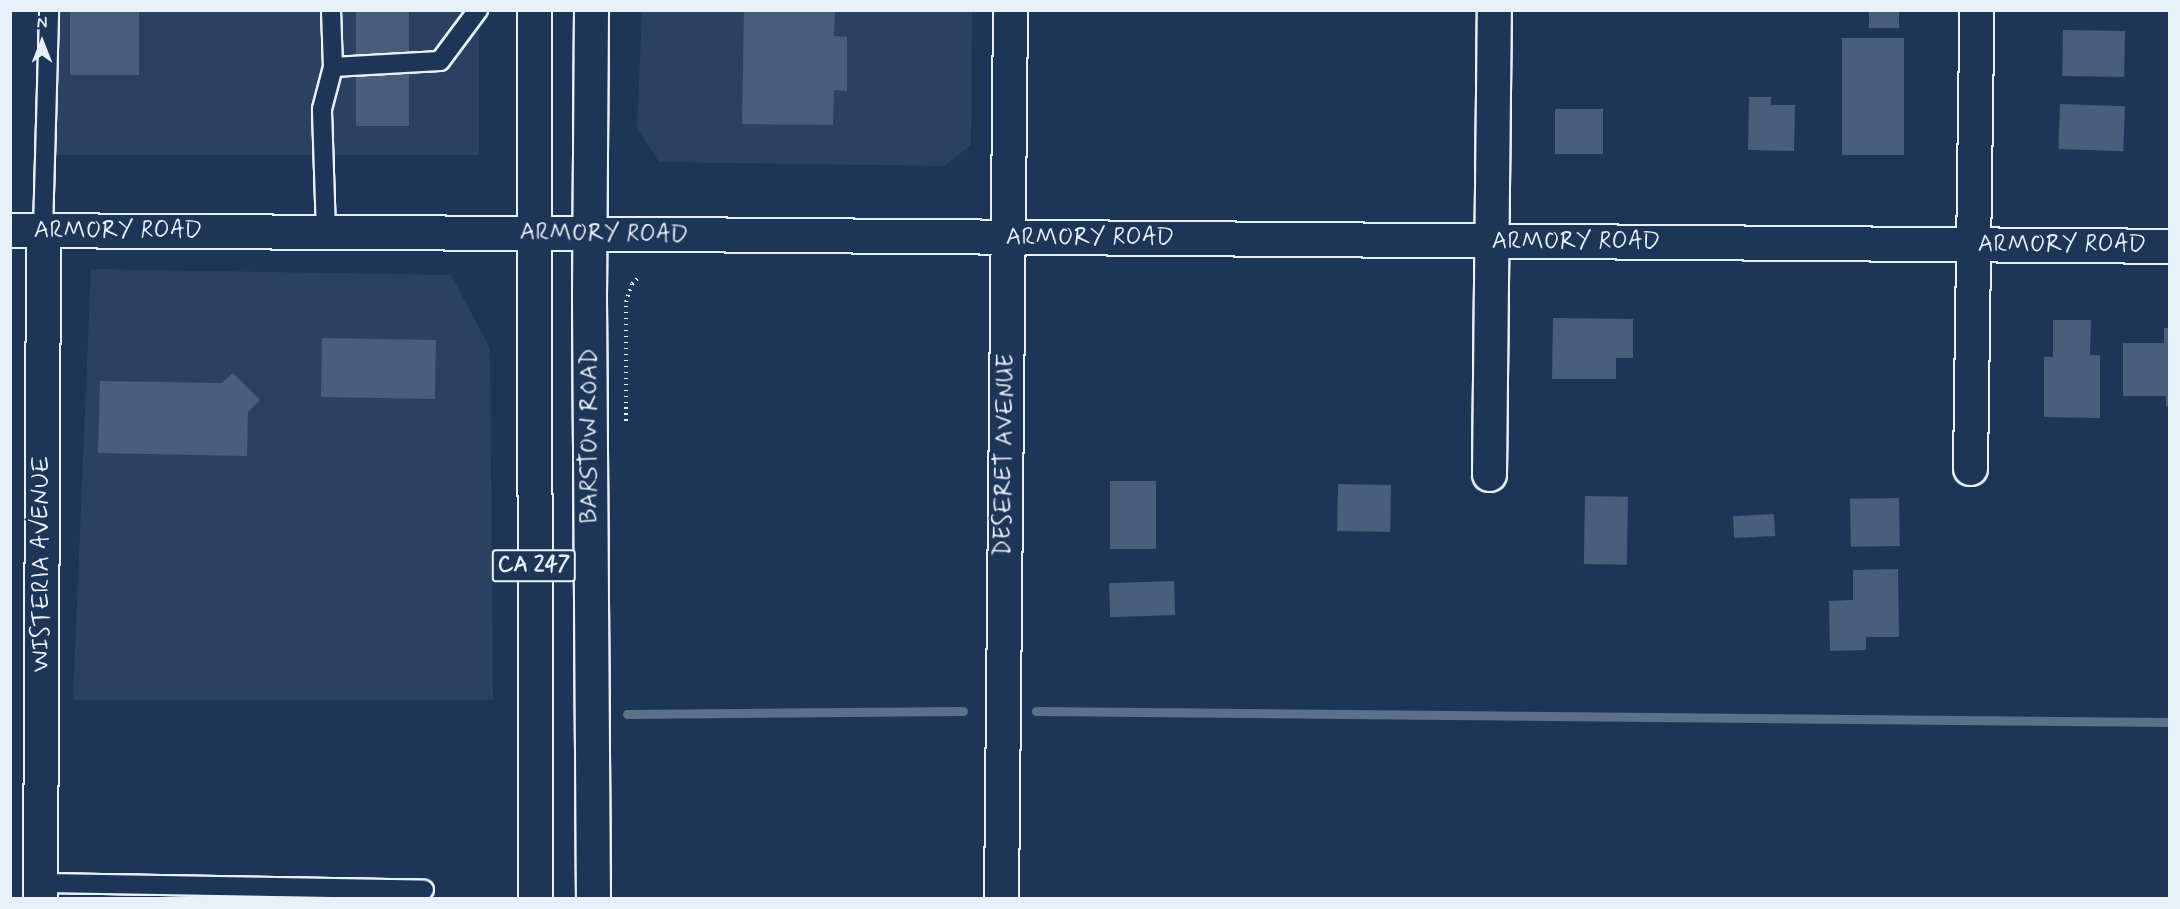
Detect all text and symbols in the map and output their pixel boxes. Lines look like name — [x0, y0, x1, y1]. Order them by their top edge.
north arrow — [12, 12, 72, 72]
text: N — [37, 13, 47, 34]
street label: ARMORY ROAD — [34, 217, 202, 245]
street label: ARMORY ROAD — [520, 218, 688, 250]
street label: ARMORY ROAD — [1006, 224, 1174, 252]
street label: ARMORY ROAD — [1492, 228, 1660, 256]
street label: ARMORY ROAD — [1978, 231, 2146, 259]
street label: BARSTOW ROAD — [576, 349, 604, 523]
street label: DESERET AVENUE — [989, 353, 1021, 557]
street label: WISTERIA AVENUE — [28, 456, 56, 672]
road number: CA 247 — [490, 547, 578, 585]

